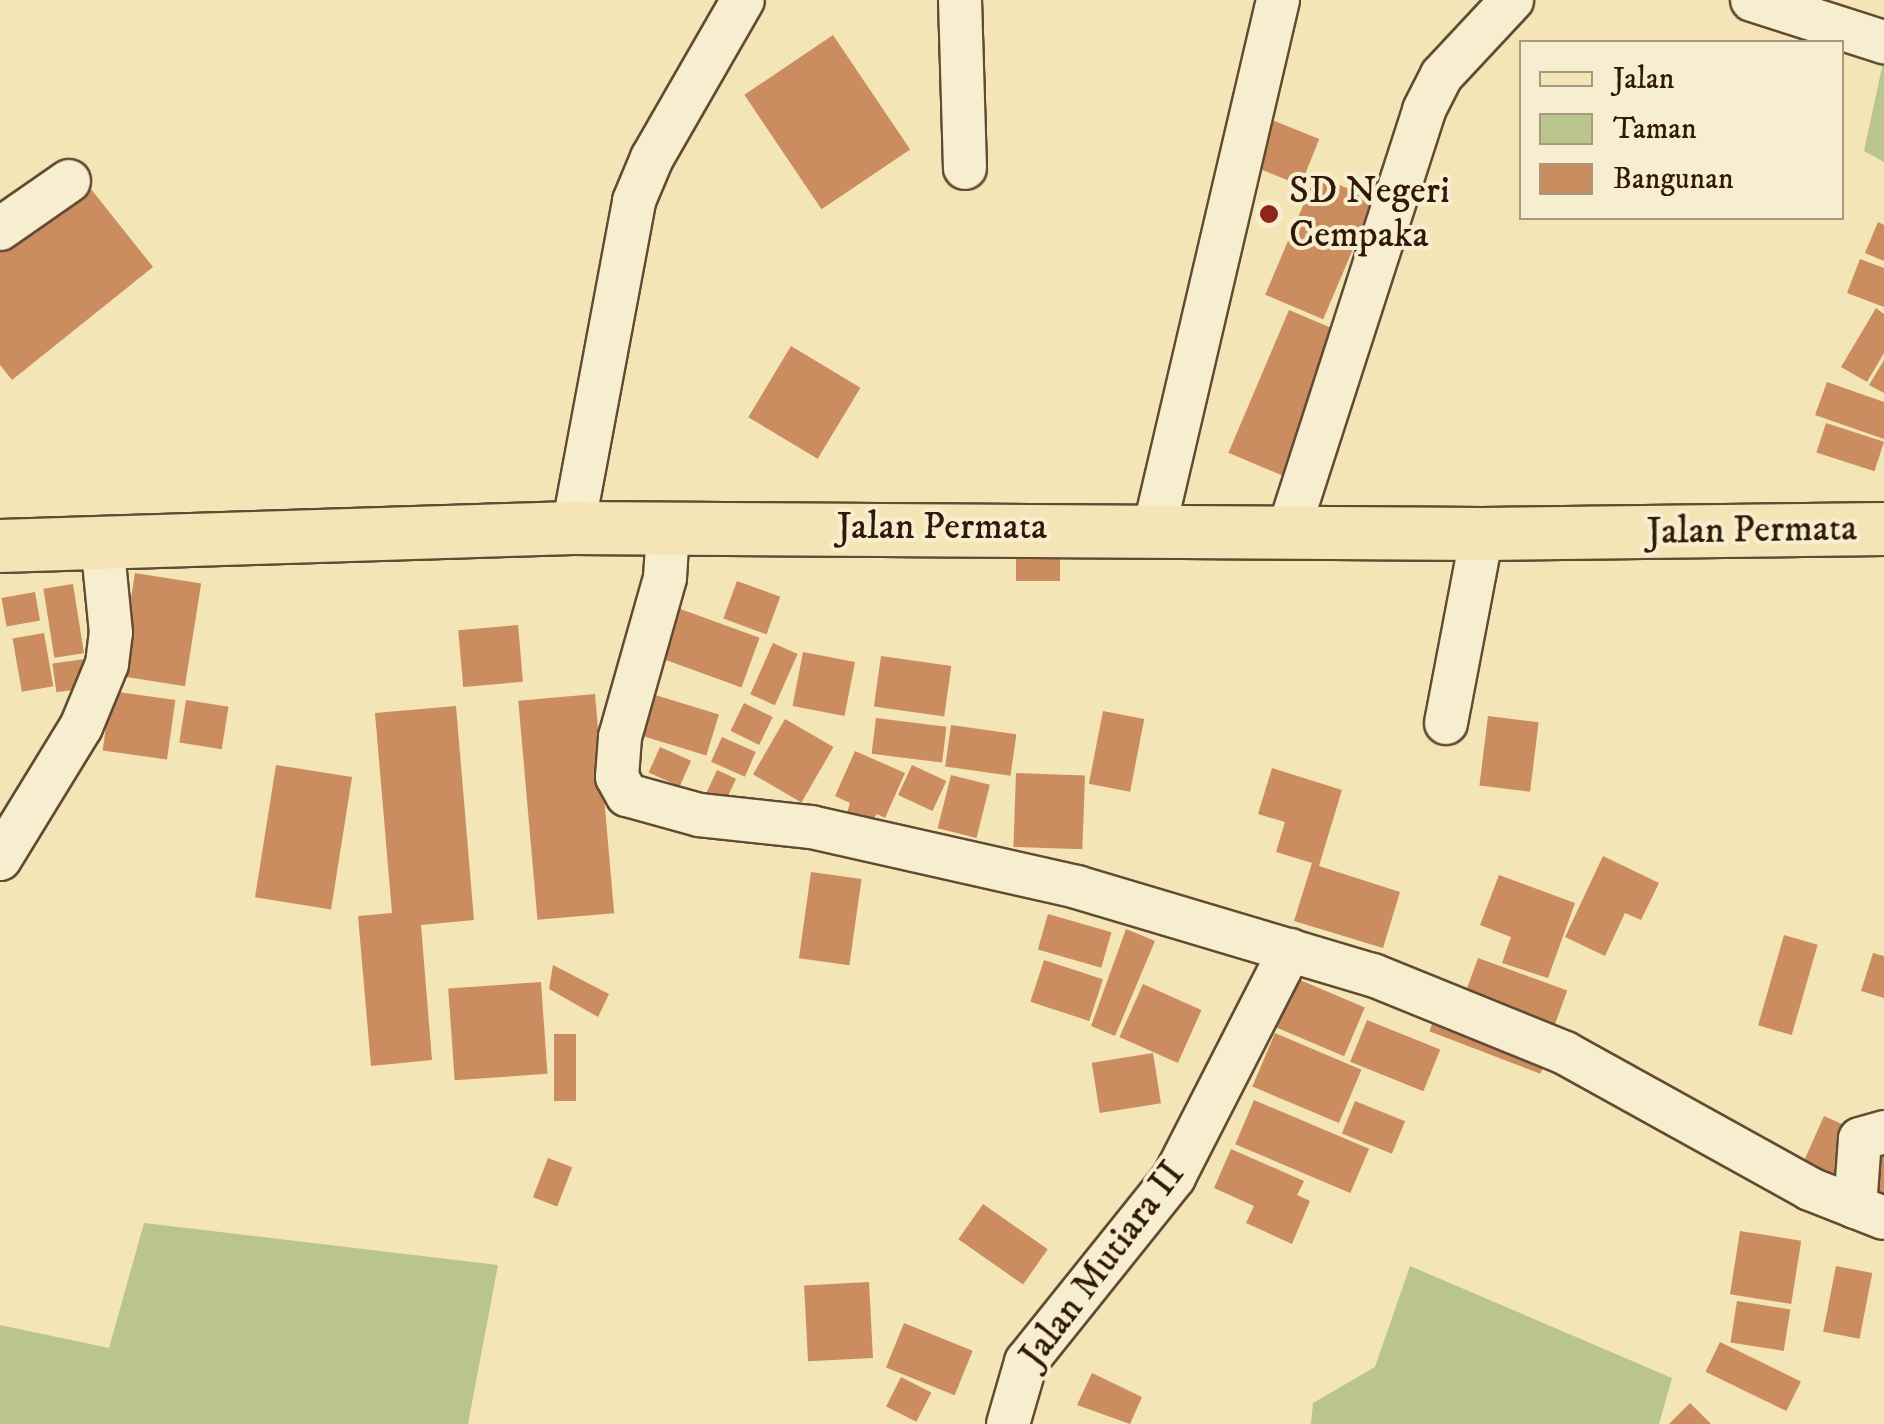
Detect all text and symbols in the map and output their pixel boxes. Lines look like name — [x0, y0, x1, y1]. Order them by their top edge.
legend — [1519, 40, 1844, 220]
text: Jalan — [1613, 61, 1675, 98]
text: Taman — [1613, 111, 1697, 148]
text: Bangunan — [1613, 161, 1734, 198]
place label: SD Negeri Cempaka — [1289, 169, 1450, 258]
marker: SD Negeri Cempaka — [1258, 203, 1280, 225]
street label: Jalan Permata — [837, 505, 1047, 551]
street label: Jalan Permata — [1646, 506, 1858, 556]
street label: Jalan Mutiara II — [1011, 1153, 1195, 1377]

